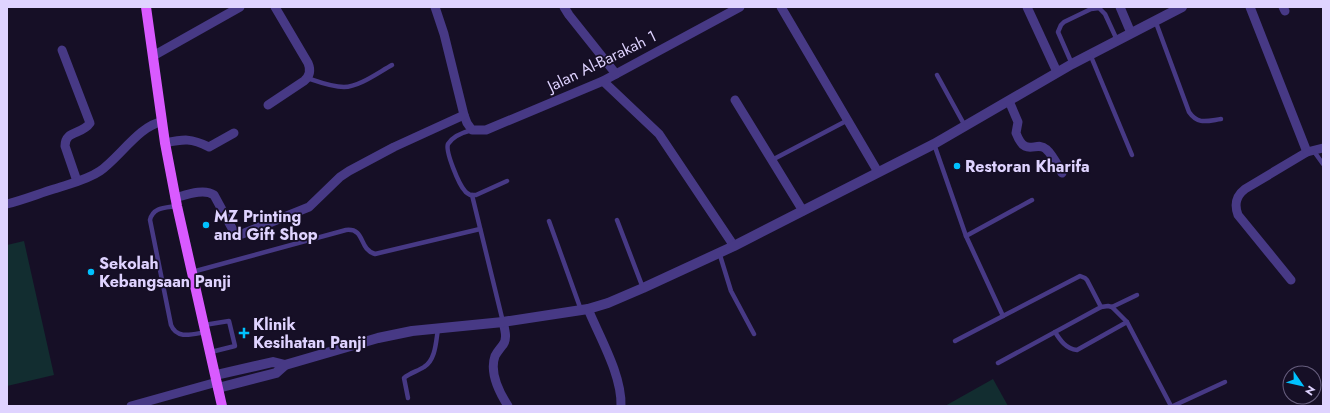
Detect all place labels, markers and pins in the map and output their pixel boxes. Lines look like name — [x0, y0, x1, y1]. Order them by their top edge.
place label: Restoran Kharifa — [965, 155, 1090, 178]
marker: Restoran Kharifa — [952, 161, 962, 171]
place label: MZ Printing and Gift Shop — [214, 205, 318, 246]
marker: MZ Printing and Gift Shop — [201, 220, 211, 230]
place label: Sekolah Kebangsaan Panji — [99, 252, 231, 293]
marker: Sekolah Kebangsaan Panji — [86, 267, 96, 277]
place label: Klinik Kesihatan Panji — [253, 313, 366, 354]
marker: Klinik Kesihatan Panji — [238, 327, 250, 339]

